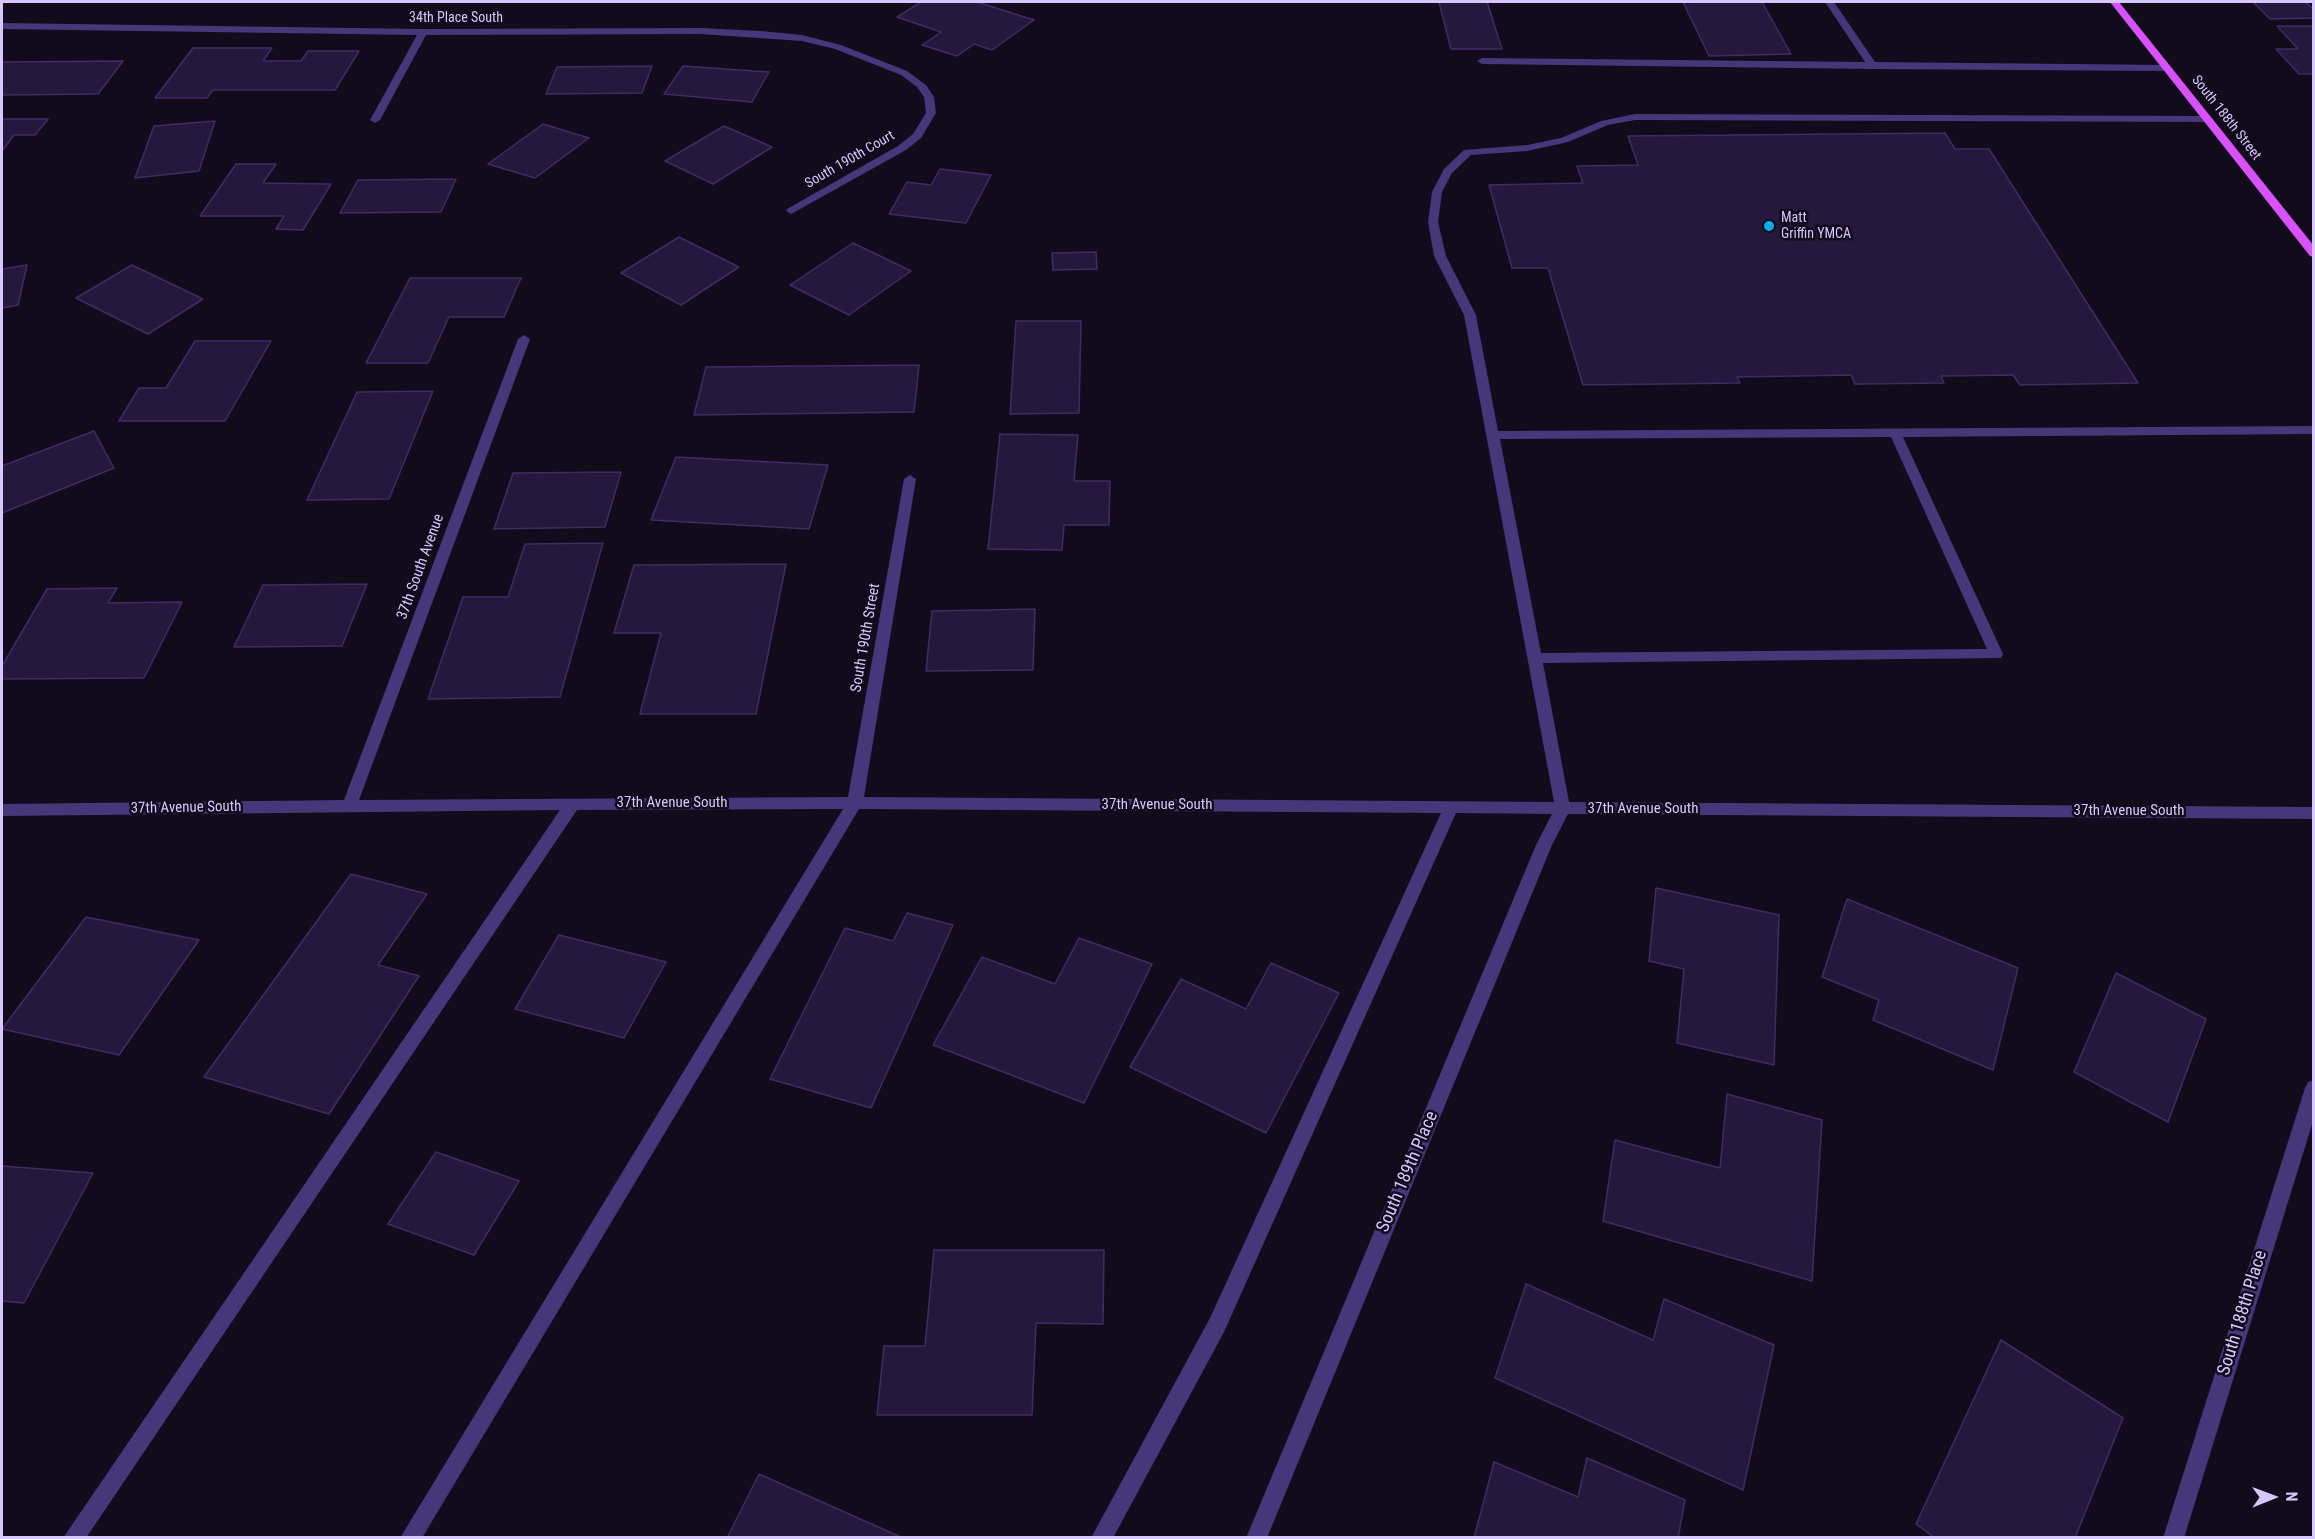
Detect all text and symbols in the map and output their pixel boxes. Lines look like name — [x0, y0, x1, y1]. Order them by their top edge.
street label: 34th Place South — [409, 10, 503, 26]
street label: South 188th Street — [2188, 72, 2264, 164]
street label: South 190th Court — [802, 128, 898, 192]
place label: Matt Griffin YMCA — [1781, 210, 1851, 243]
marker: Matt Griffin YMCA — [1762, 219, 1776, 233]
street label: 37th South Avenue — [394, 512, 448, 622]
street label: South 190th Street — [848, 582, 884, 694]
street label: 37th Avenue South — [617, 794, 727, 812]
street label: 37th Avenue South — [1102, 796, 1212, 814]
street label: 37th Avenue South — [130, 798, 242, 818]
street label: 37th Avenue South — [1588, 800, 1698, 818]
street label: 37th Avenue South — [2074, 802, 2184, 820]
street label: South 189th Place — [1373, 1108, 1443, 1236]
street label: South 188th Place — [2214, 1248, 2272, 1378]
north arrow — [2243, 1467, 2303, 1527]
text: N — [2282, 1492, 2301, 1502]

